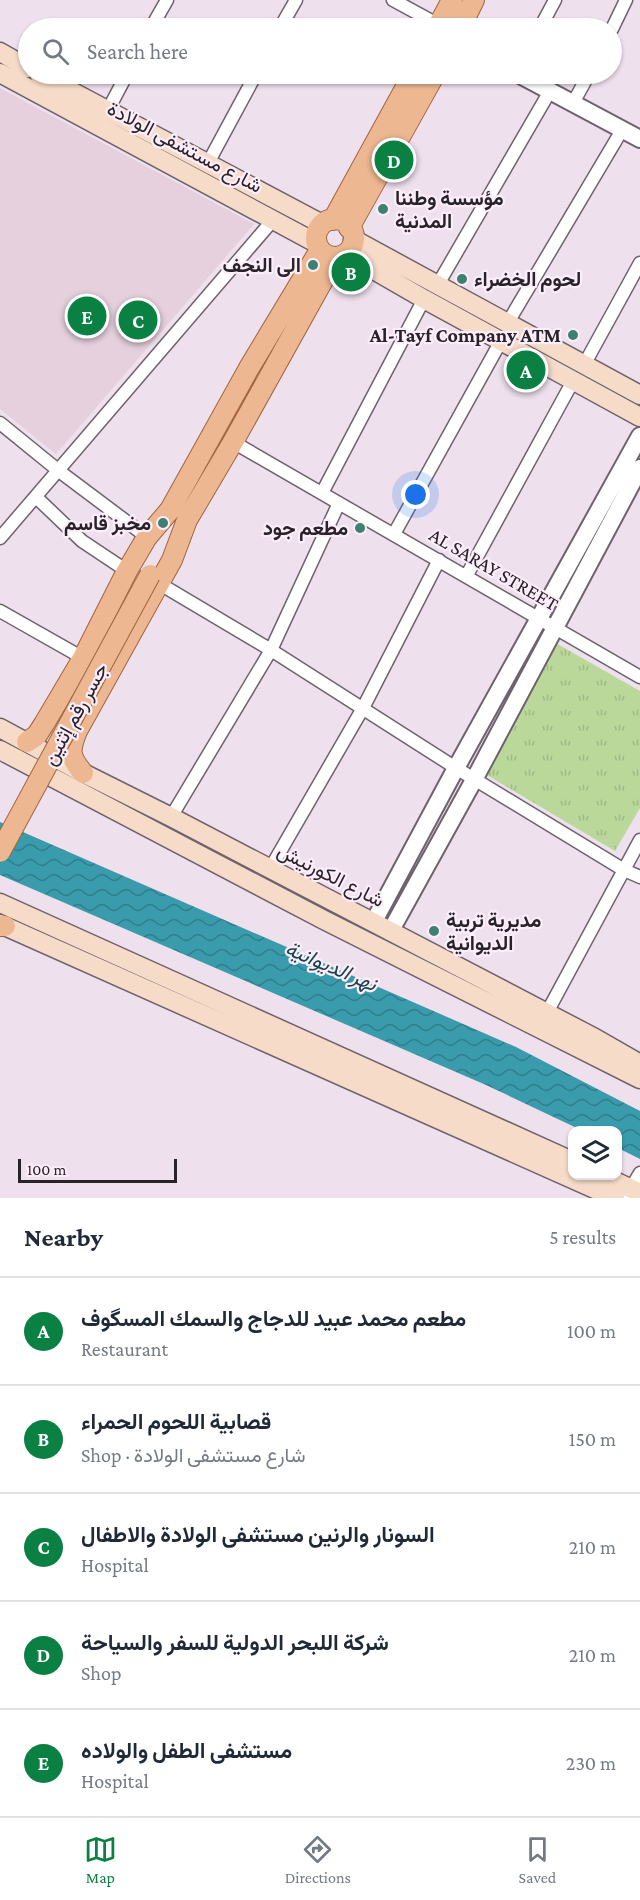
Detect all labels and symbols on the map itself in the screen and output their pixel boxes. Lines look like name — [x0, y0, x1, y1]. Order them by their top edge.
street label: شارع مستشفى الولادة — [103, 97, 266, 200]
pin: D — [374, 138, 414, 182]
place label: مؤسسة وطننا المدنية — [395, 187, 504, 233]
marker: مؤسسة وطننا المدنية — [376, 202, 390, 216]
pin: B — [332, 250, 370, 294]
place label: الى النجف — [222, 254, 301, 277]
marker: الى النجف — [306, 258, 320, 272]
place label: لحوم الخضراء — [474, 268, 581, 292]
marker: لحوم الخضراء — [455, 272, 469, 286]
pin: E — [68, 294, 106, 338]
pin: C — [118, 298, 158, 342]
place label: Al-Tayf Company ATM — [369, 324, 561, 346]
marker: Al-Tayf Company ATM — [566, 328, 580, 342]
pin: A — [506, 348, 546, 392]
your location — [401, 480, 430, 509]
place label: مخبز قاسم — [64, 512, 151, 536]
marker: مخبز قاسم — [156, 516, 170, 530]
place label: مطعم جود — [263, 517, 348, 541]
marker: مطعم جود — [353, 521, 367, 535]
street label: AL SARAY STREET — [426, 523, 562, 615]
street label: جسر رقم إثنين — [38, 659, 114, 770]
street label: شارع الكورنيش — [273, 839, 388, 914]
place label: مديرية تربية الديوانية — [446, 909, 542, 956]
marker: مديرية تربية الديوانية — [427, 924, 441, 938]
water label: نهر الديوانية — [281, 936, 381, 997]
scale bar — [18, 1156, 177, 1184]

